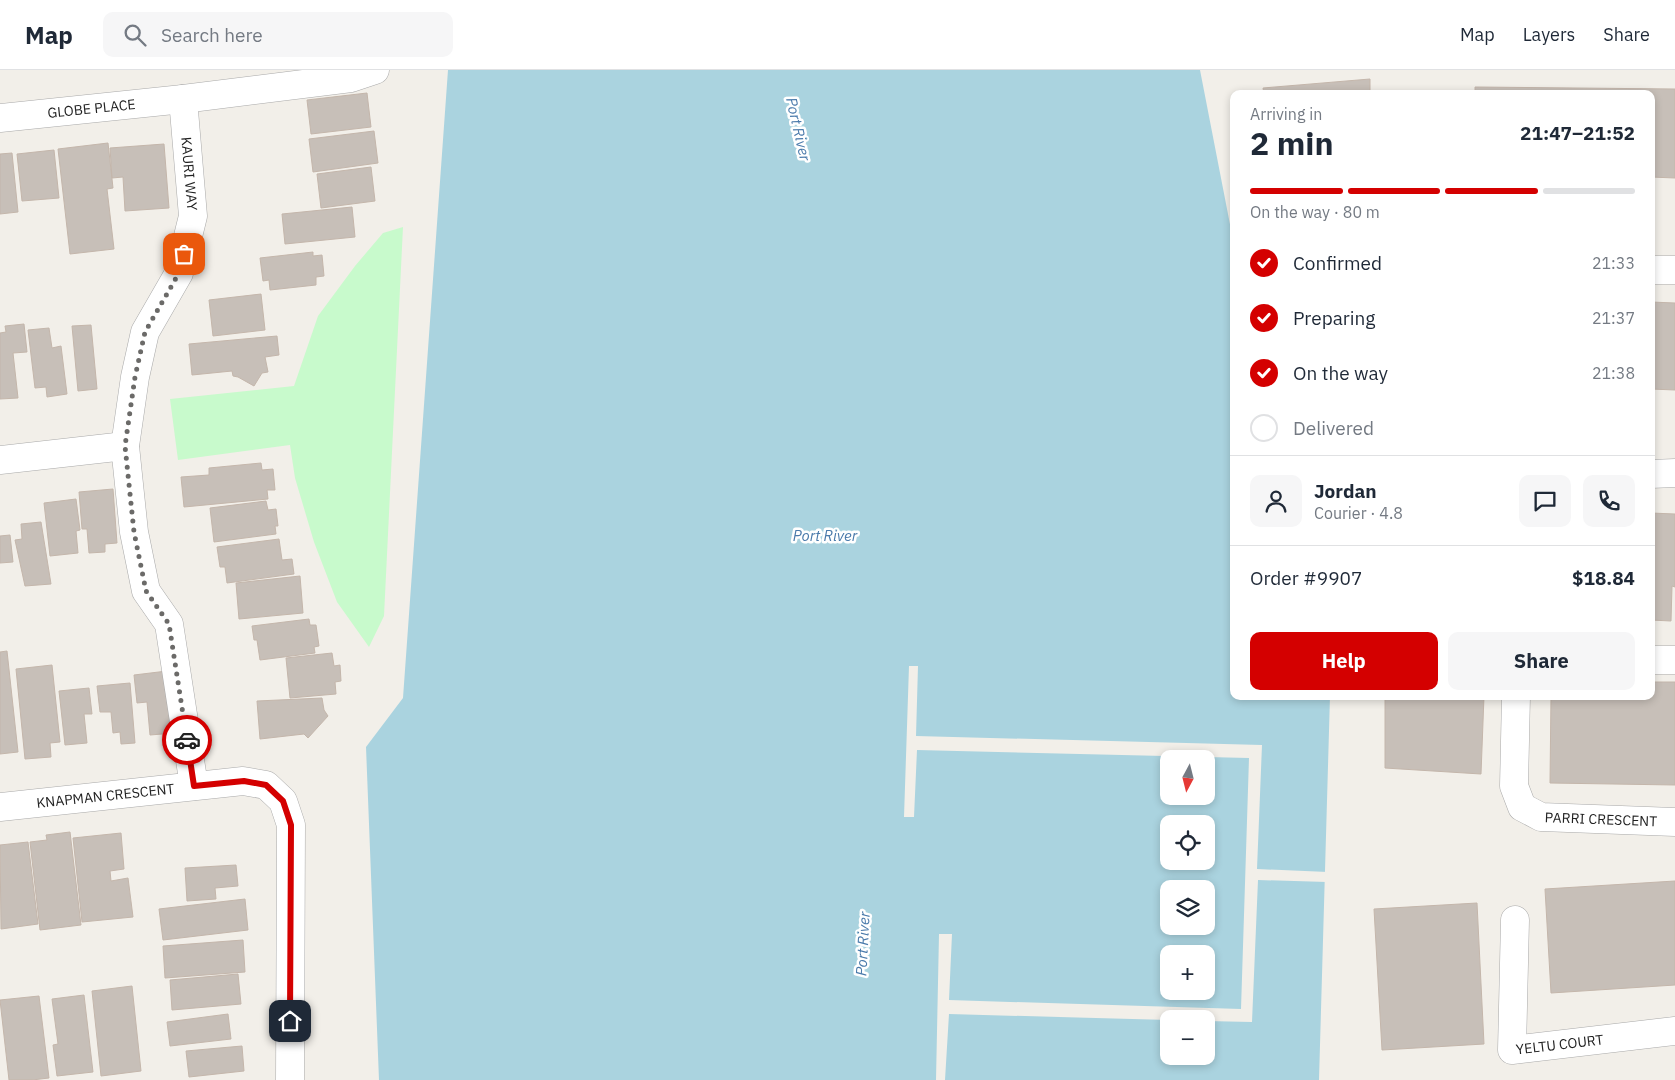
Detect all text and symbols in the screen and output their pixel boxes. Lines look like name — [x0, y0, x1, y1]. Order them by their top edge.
search box — [103, 12, 453, 57]
text: Map — [25, 19, 73, 51]
icon: search — [121, 21, 149, 49]
text: Search here — [161, 23, 263, 47]
text: Map — [1460, 23, 1495, 46]
text: Layers — [1523, 23, 1575, 46]
text: Share — [1603, 23, 1650, 46]
street label: GLOBE PLACE — [47, 95, 136, 122]
water label: Port River — [782, 95, 815, 163]
text: Arriving in — [1250, 104, 1322, 124]
text: 21:47–21:52 — [1520, 121, 1635, 145]
text: 2 min — [1250, 122, 1334, 164]
street label: KAURI WAY — [177, 136, 202, 212]
text: On the way · 80 m — [1250, 202, 1380, 222]
pin — [163, 233, 205, 275]
icon: bag — [170, 240, 198, 268]
icon: check — [1250, 249, 1278, 277]
text: Confirmed — [1293, 251, 1382, 275]
text: 21:33 — [1592, 253, 1635, 273]
icon: check — [1250, 304, 1278, 332]
text: Preparing — [1293, 306, 1375, 330]
text: 21:37 — [1592, 308, 1635, 328]
icon: check — [1250, 359, 1278, 387]
text: On the way — [1293, 361, 1388, 385]
text: 21:38 — [1592, 363, 1635, 383]
text: Delivered — [1293, 416, 1374, 440]
button: person — [1250, 475, 1302, 527]
button: chat — [1519, 475, 1571, 527]
button: phone — [1583, 475, 1635, 527]
text: Jordan — [1314, 479, 1377, 503]
text: Courier · 4.8 — [1314, 503, 1403, 523]
water label: Port River — [793, 526, 858, 545]
text: Order #9907 — [1250, 566, 1362, 590]
text: $18.84 — [1572, 566, 1635, 590]
button: Help — [1250, 632, 1438, 690]
button: Share — [1448, 632, 1635, 690]
courier — [162, 715, 212, 765]
icon: car — [173, 726, 201, 754]
north arrow — [1160, 750, 1215, 805]
map controls — [1160, 750, 1215, 1065]
street label: KNAPMAN CRESCENT — [36, 779, 175, 812]
street label: PARRI CRESCENT — [1544, 808, 1658, 830]
button: locate — [1160, 815, 1215, 870]
button: layers — [1160, 880, 1215, 935]
water label: Port River — [851, 911, 874, 977]
button: + — [1160, 945, 1215, 1000]
pin — [269, 1000, 311, 1042]
icon: home — [276, 1007, 304, 1035]
button: − — [1160, 1010, 1215, 1065]
street label: YELTU COURT — [1515, 1030, 1604, 1058]

